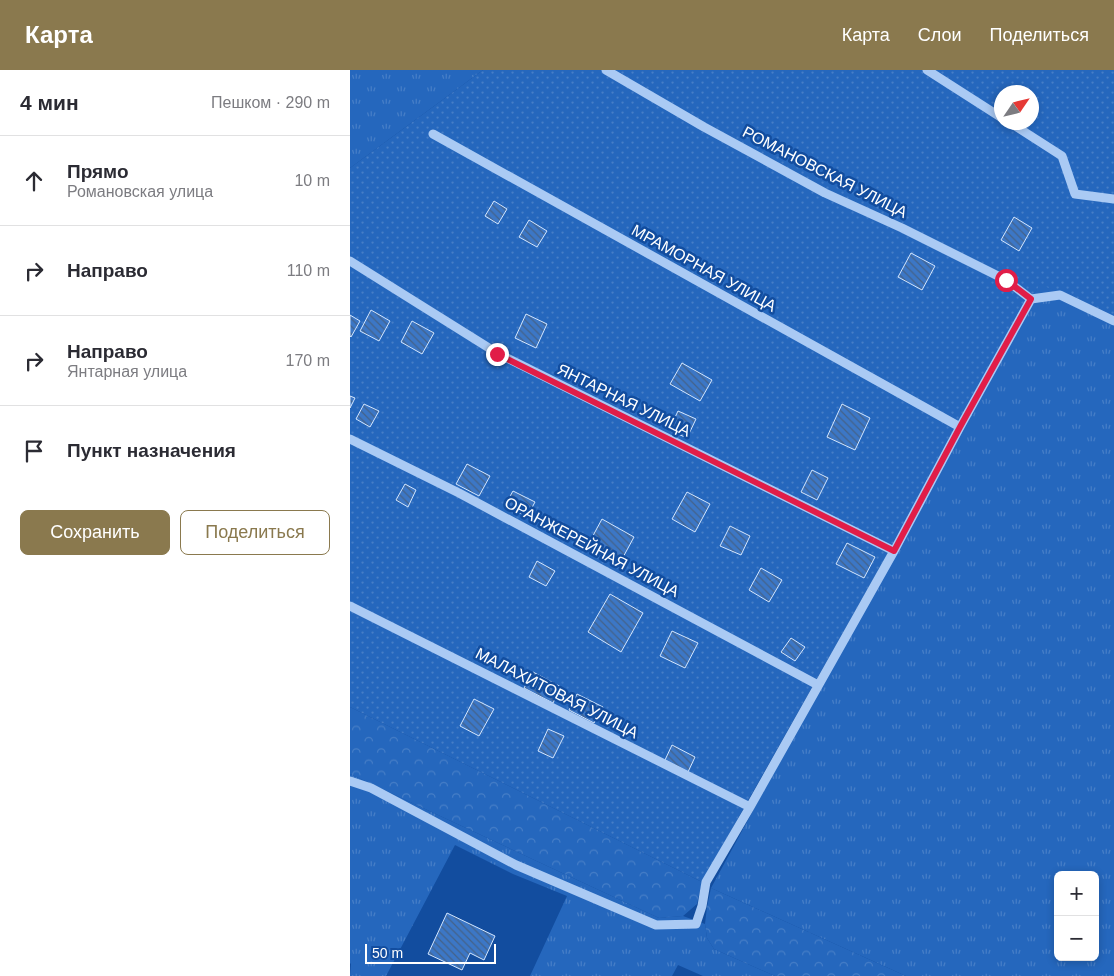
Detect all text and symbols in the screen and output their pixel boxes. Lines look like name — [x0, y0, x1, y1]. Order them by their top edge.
text: Карта — [25, 21, 93, 48]
text: Карта — [842, 25, 890, 45]
text: Слои — [918, 25, 962, 45]
text: Поделиться — [990, 25, 1089, 45]
north arrow — [994, 85, 1039, 130]
text: 4 мин — [20, 91, 79, 114]
text: Пешком · 290 m — [211, 94, 330, 111]
street label: РОМАНОВСКАЯ УЛИЦА — [740, 123, 910, 221]
text: Прямо — [67, 161, 129, 182]
icon: ahead — [20, 167, 48, 195]
text: 10 m — [294, 172, 330, 189]
text: Романовская улица — [67, 183, 213, 200]
street label: МРАМОРНАЯ УЛИЦА — [629, 221, 779, 315]
icon: right — [20, 257, 48, 285]
text: Направо — [67, 260, 148, 281]
text: 110 m — [287, 262, 330, 279]
route start — [995, 269, 1018, 292]
text: Направо — [67, 341, 148, 362]
route end — [486, 343, 509, 366]
icon: right — [20, 347, 48, 375]
text: 170 m — [286, 352, 330, 369]
street label: ЯНТАРНАЯ УЛИЦА — [555, 360, 694, 440]
text: Янтарная улица — [67, 363, 187, 380]
icon: arrive — [20, 437, 48, 465]
text: Пункт назначения — [67, 440, 236, 461]
street label: ОРАНЖЕРЕЙНАЯ УЛИЦА — [502, 493, 683, 600]
button: Сохранить — [20, 510, 170, 555]
button: Поделиться — [180, 510, 330, 555]
street label: МАЛАХИТОВАЯ УЛИЦА — [473, 645, 641, 742]
map controls — [1054, 871, 1099, 961]
button: + — [1054, 871, 1099, 916]
button: − — [1054, 916, 1099, 961]
scale bar — [365, 941, 496, 964]
text: 50 m — [372, 945, 403, 961]

